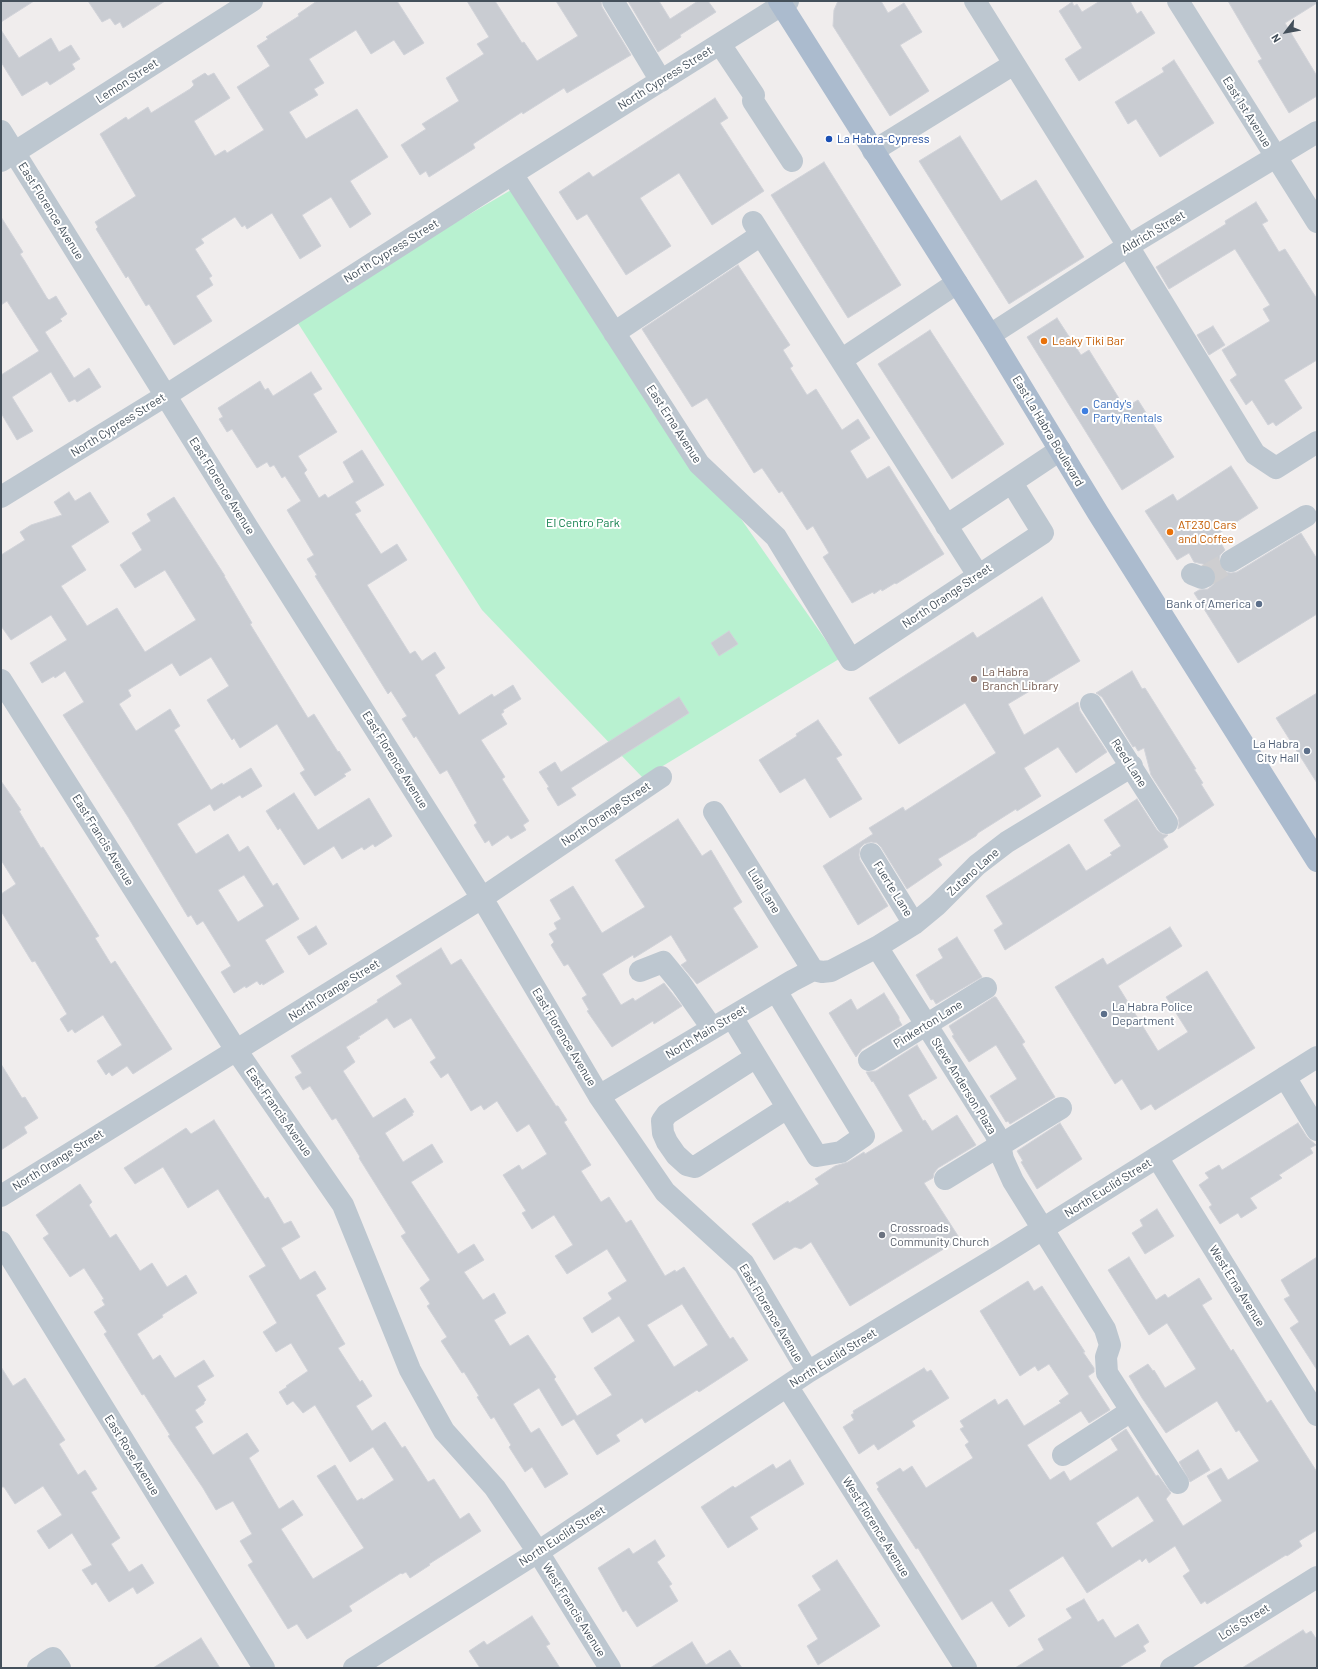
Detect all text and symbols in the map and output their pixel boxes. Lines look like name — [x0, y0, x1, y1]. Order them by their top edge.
north arrow — [1266, 12, 1306, 52]
text: N — [1268, 32, 1283, 45]
street label: North Cypress Street — [615, 43, 715, 113]
street label: Lemon Street — [93, 56, 161, 106]
street label: East 1st Avenue — [1219, 74, 1275, 150]
place label: La Habra-Cypress — [837, 132, 929, 146]
marker: La Habra-Cypress — [824, 134, 834, 144]
street label: East Florence Avenue — [15, 160, 87, 262]
street label: Aldrich Street — [1118, 207, 1188, 257]
street label: North Cypress Street — [341, 216, 441, 286]
place label: Leaky Tiki Bar — [1052, 334, 1124, 348]
marker: Leaky Tiki Bar — [1039, 336, 1049, 346]
street label: East La Habra Boulevard — [1009, 373, 1087, 489]
street label: East Erna Avenue — [643, 382, 705, 466]
street label: North Cypress Street — [68, 390, 168, 460]
place label: Candy's Party Rentals — [1093, 397, 1162, 425]
marker: Candy's Party Rentals — [1080, 406, 1090, 416]
street label: East Florence Avenue — [186, 435, 258, 537]
park label: El Centro Park — [546, 516, 620, 530]
place label: AT230 Cars and Coffee — [1178, 518, 1236, 546]
marker: AT230 Cars and Coffee — [1165, 527, 1175, 537]
street label: North Orange Street — [900, 561, 994, 631]
place label: Bank of America — [1166, 597, 1251, 611]
marker: Bank of America — [1254, 599, 1264, 609]
place label: La Habra Branch Library — [982, 665, 1059, 693]
marker: La Habra Branch Library — [969, 674, 979, 684]
street label: East Florence Avenue — [359, 709, 431, 811]
street label: Reed Lane — [1108, 736, 1150, 790]
place label: La Habra City Hall — [1253, 737, 1299, 765]
marker: La Habra City Hall — [1302, 746, 1312, 756]
street label: North Orange Street — [559, 779, 653, 849]
street label: East Francis Avenue — [69, 792, 137, 888]
street label: Zutano Lane — [944, 845, 1002, 899]
street label: Fuerte Lane — [870, 859, 916, 919]
street label: Lula Lane — [745, 866, 783, 916]
street label: North Orange Street — [286, 956, 382, 1024]
street label: East Florence Avenue — [529, 985, 599, 1089]
street label: Pinkerton Lane — [891, 997, 965, 1051]
place label: La Habra Police Department — [1112, 1000, 1193, 1028]
street label: North Main Street — [663, 1002, 749, 1062]
marker: La Habra Police Department — [1099, 1009, 1109, 1019]
street label: Steve Anderson Plaza — [928, 1035, 1000, 1137]
street label: East Francis Avenue — [243, 1065, 315, 1159]
street label: North Orange Street — [10, 1126, 106, 1194]
street label: North Euclid Street — [1062, 1155, 1154, 1221]
place label: Crossroads Community Church — [890, 1221, 989, 1249]
marker: Crossroads Community Church — [877, 1230, 887, 1240]
street label: West Erna Avenue — [1206, 1243, 1268, 1329]
street label: East Florence Avenue — [736, 1261, 806, 1365]
street label: North Euclid Street — [787, 1325, 879, 1391]
street label: East Rose Avenue — [101, 1412, 163, 1498]
street label: West Florence Avenue — [839, 1474, 913, 1580]
street label: North Euclid Street — [516, 1503, 608, 1569]
street label: West Francis Avenue — [539, 1560, 609, 1660]
street label: Lois Street — [1216, 1601, 1272, 1643]

